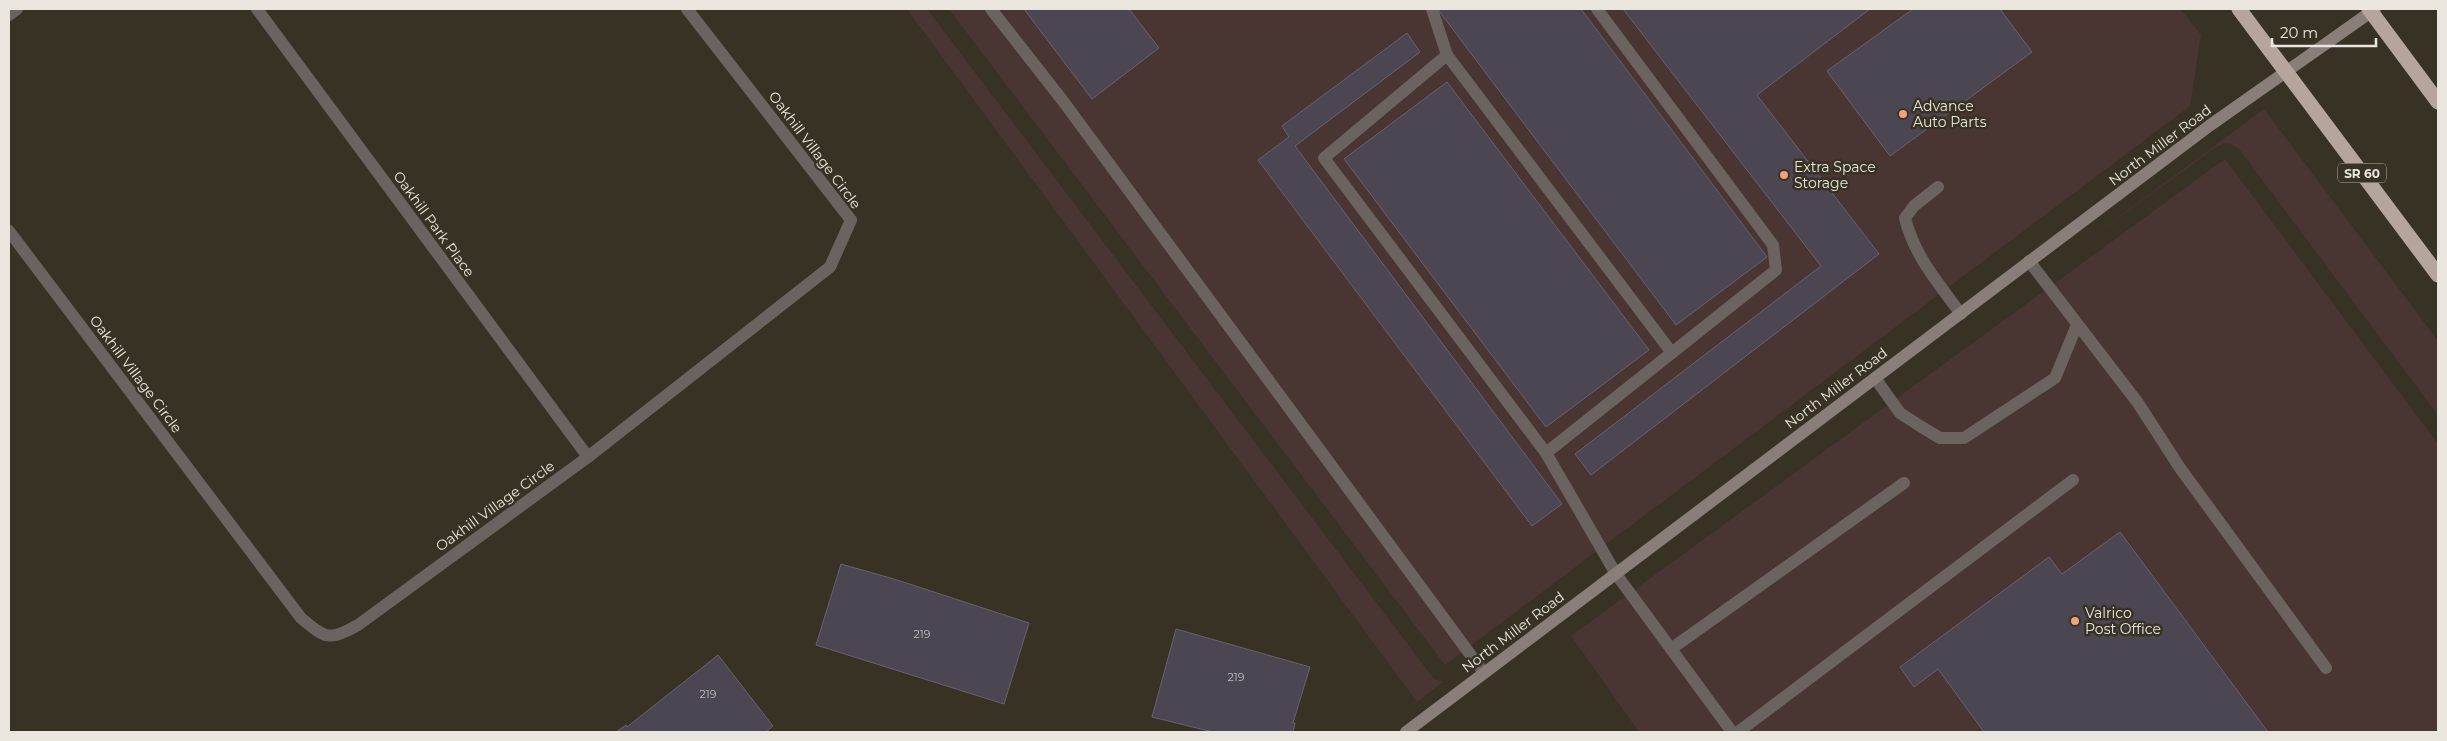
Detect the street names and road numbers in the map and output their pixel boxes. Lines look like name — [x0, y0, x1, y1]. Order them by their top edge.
street label: Oakhill Village Circle — [765, 88, 865, 212]
street label: North Miller Road — [2105, 101, 2215, 189]
road number: SR 60 — [2338, 164, 2386, 182]
street label: Oakhill Park Place — [389, 167, 479, 281]
street label: Oakhill Village Circle — [86, 312, 186, 436]
street label: North Miller Road — [1781, 344, 1891, 432]
street label: Oakhill Village Circle — [432, 457, 558, 555]
street label: North Miller Road — [1458, 588, 1568, 676]

